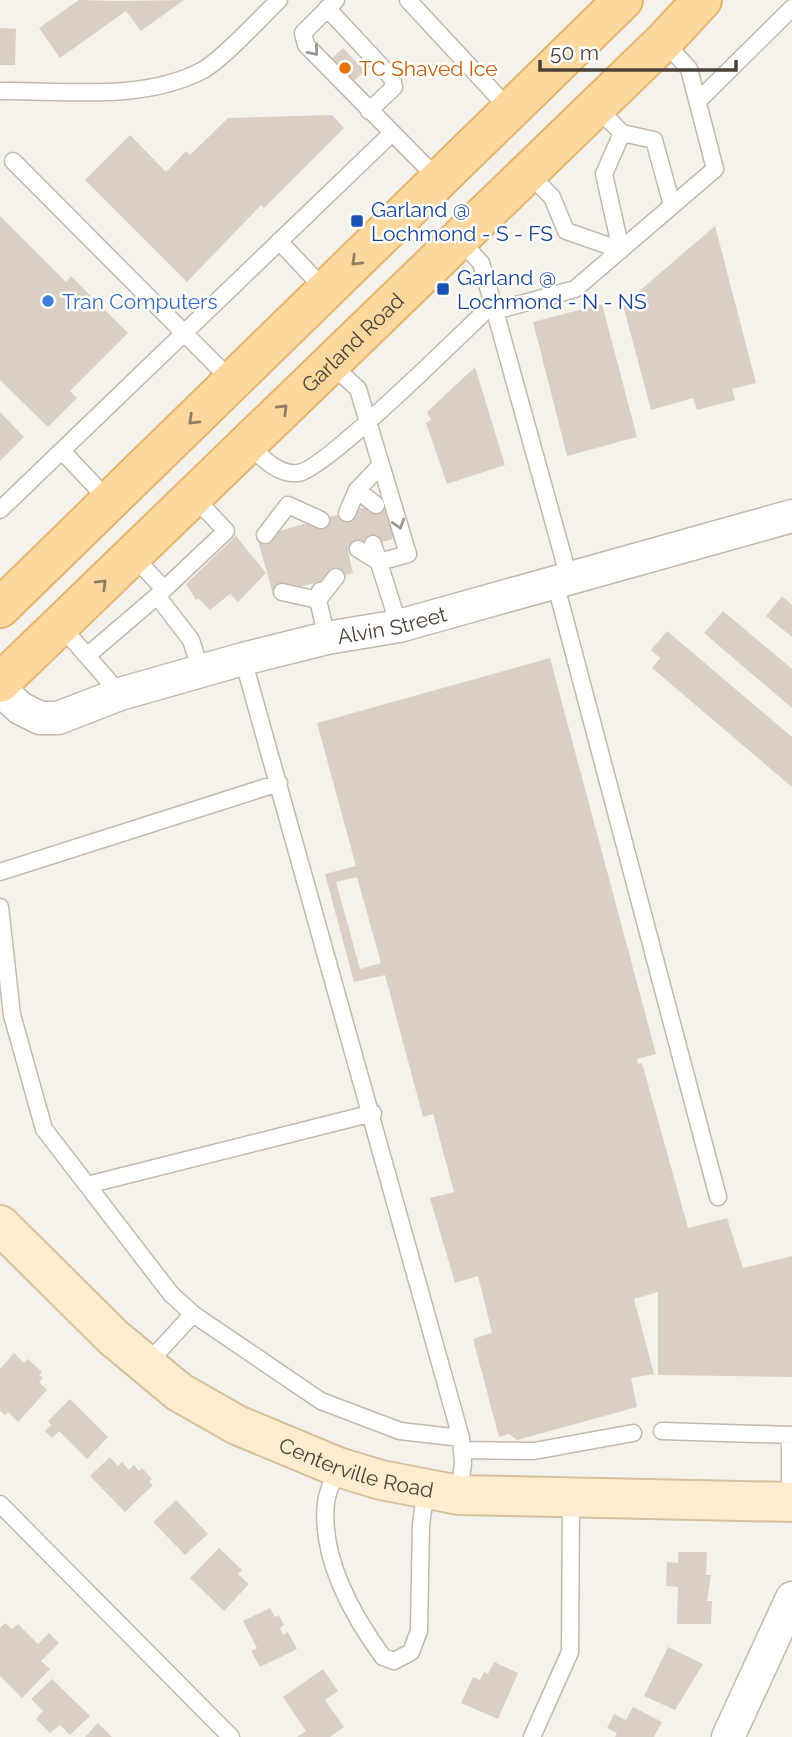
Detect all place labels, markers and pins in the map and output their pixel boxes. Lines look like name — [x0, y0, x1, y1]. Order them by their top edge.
place label: TC Shaved Ice — [359, 56, 498, 81]
marker: TC Shaved Ice — [337, 60, 353, 76]
place label: Garland @ Lochmond - S - FS — [371, 197, 553, 246]
marker: Garland @ Lochmond - S - FS — [349, 213, 365, 229]
place label: Garland @ Lochmond - N - NS — [457, 265, 647, 314]
marker: Garland @ Lochmond - N - NS — [435, 281, 451, 297]
place label: Tran Computers — [62, 289, 218, 314]
marker: Tran Computers — [40, 293, 56, 309]

